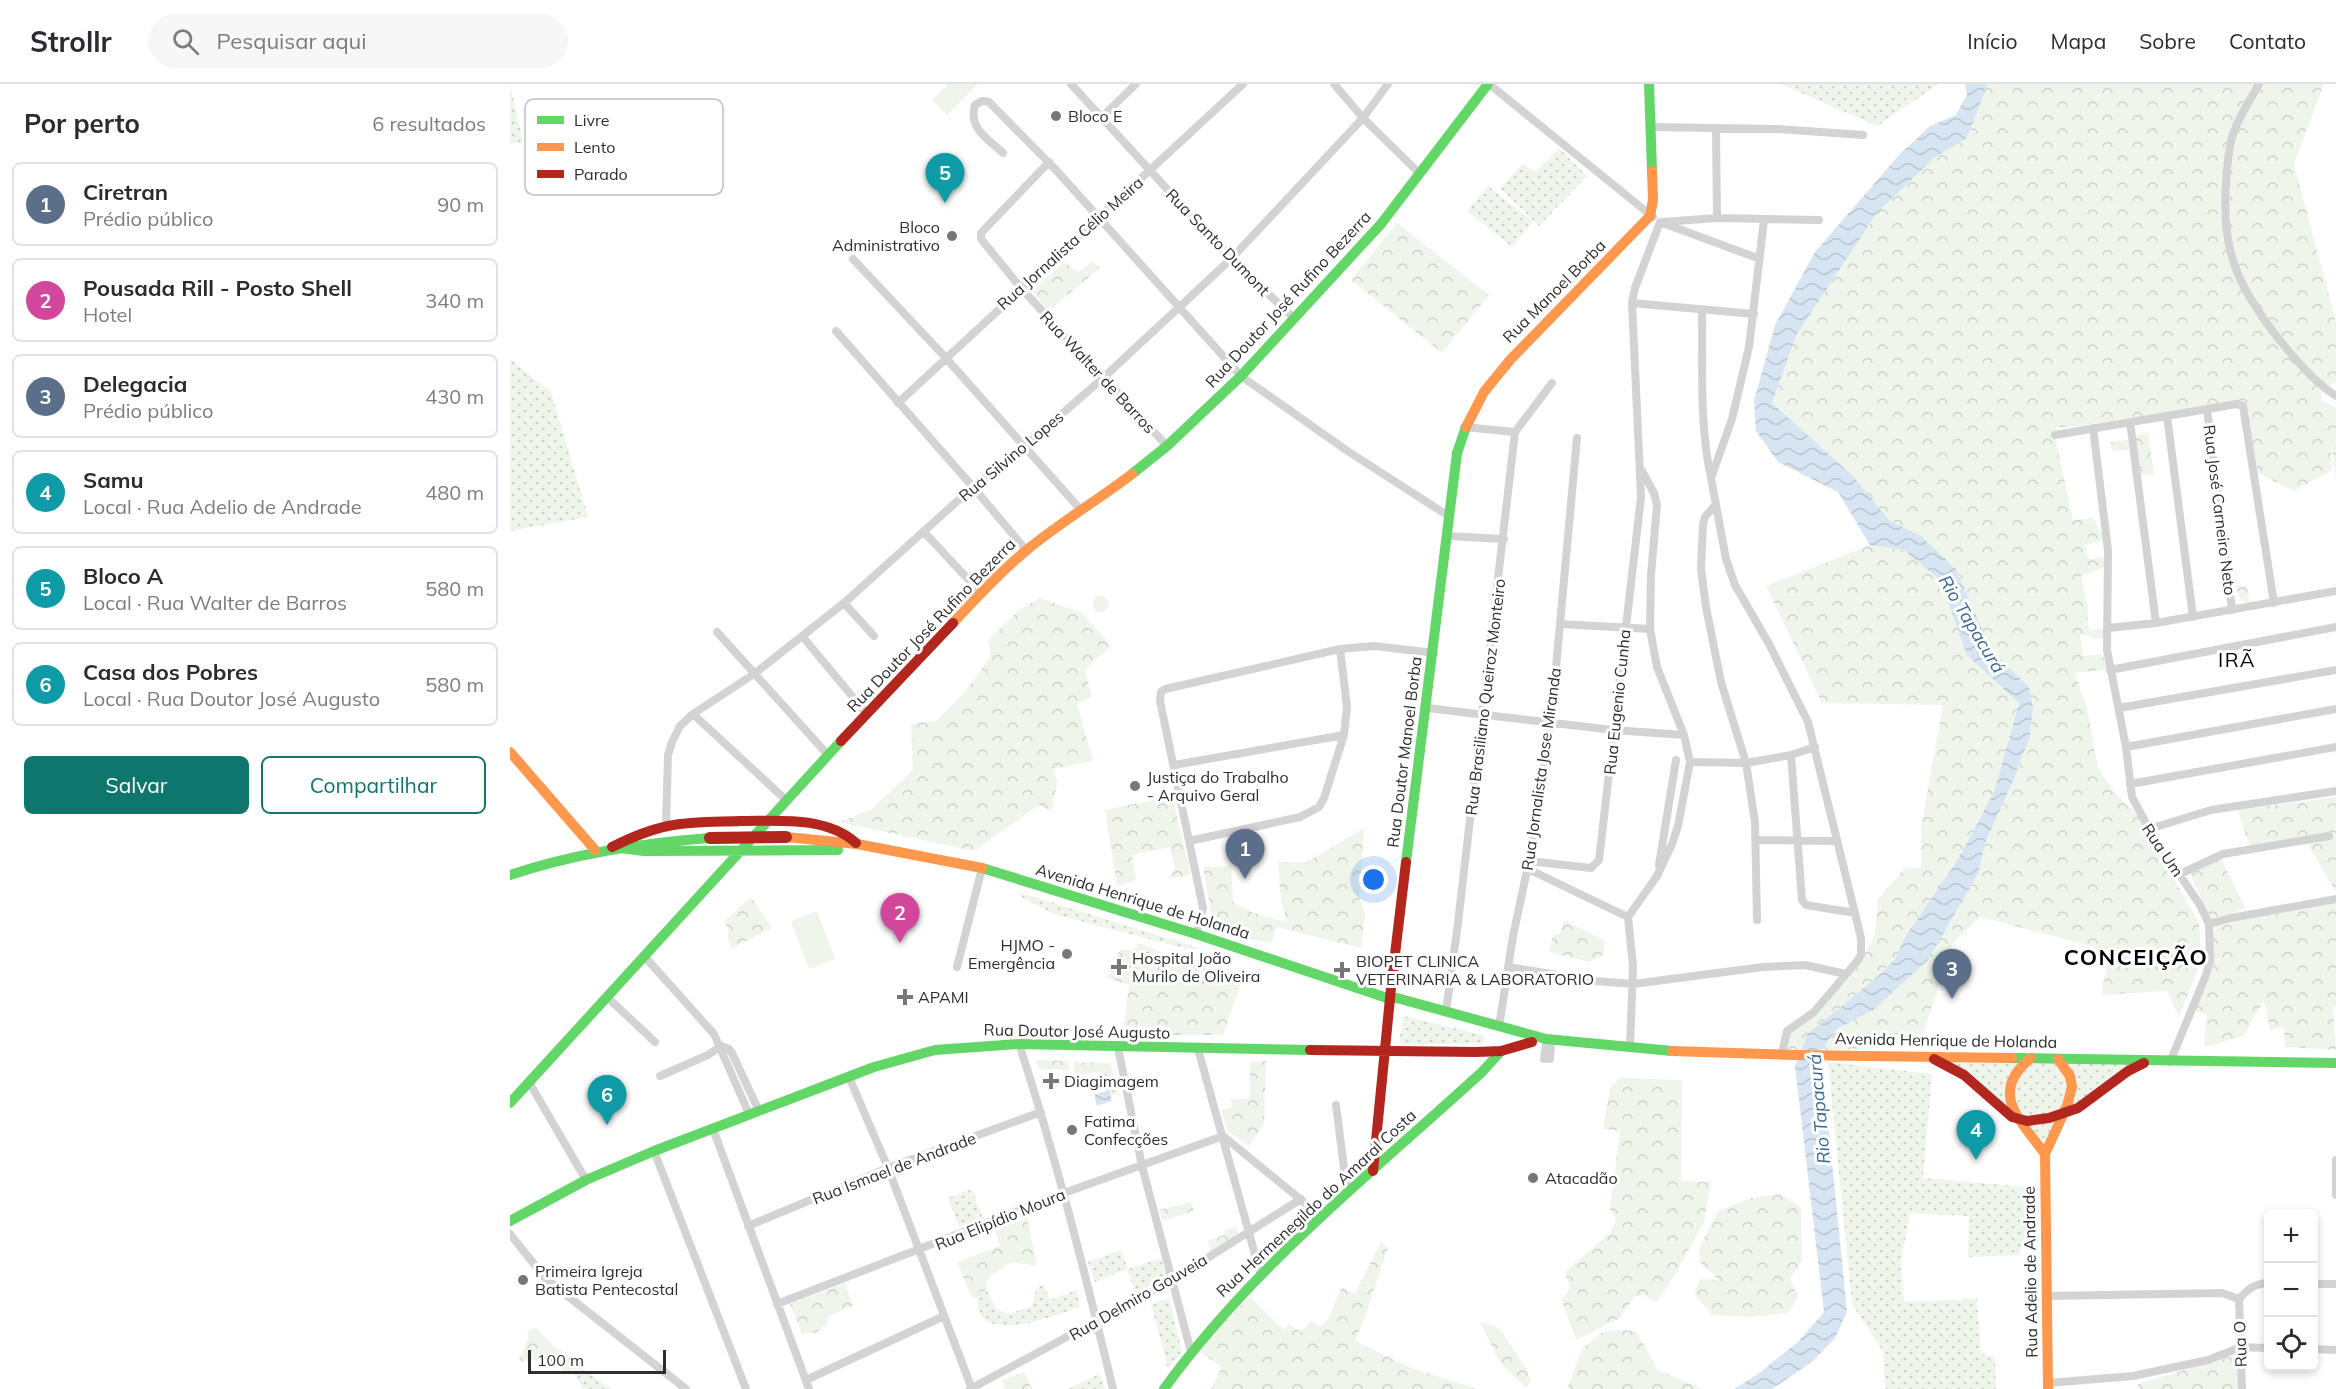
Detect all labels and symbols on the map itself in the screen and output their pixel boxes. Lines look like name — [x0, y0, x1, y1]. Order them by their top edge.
legend — [525, 99, 723, 195]
place label: Bloco E — [1068, 106, 1122, 126]
marker: Bloco E — [1049, 109, 1063, 123]
text: Livre — [574, 110, 609, 130]
text: Lento — [574, 137, 615, 157]
pin: 5 — [926, 154, 964, 203]
text: Parado — [574, 164, 628, 184]
street label: Rua Jornalista Célio Meira — [993, 172, 1147, 314]
street label: Rua Santo Dumont — [1162, 184, 1275, 300]
street label: Rua Doutor José Rufino Bezerra — [1201, 207, 1375, 391]
place label: Bloco Administrativo — [832, 217, 940, 255]
marker: Bloco Administrativo — [945, 229, 959, 243]
street label: Rua Manoel Borba — [1498, 235, 1610, 347]
street label: Rua Walter de Barros — [1036, 307, 1160, 437]
street label: Rua Silvino Lopes — [955, 406, 1068, 506]
street label: Rua José Carneiro Neto — [2200, 424, 2240, 596]
street label: Rua Doutor José Rufino Bezerra — [843, 534, 1019, 716]
water label: Rio Tapacurá — [1934, 571, 2010, 677]
street label: Rua Brasiliano Queiroz Monteiro — [1461, 577, 1509, 817]
street label: Rua Eugenio Cunha — [1599, 628, 1635, 776]
district label: IRÃ — [2218, 647, 2256, 672]
street label: Rua Doutor Manoel Borba — [1382, 655, 1426, 849]
street label: Rua Jornalista Jose Miranda — [1517, 666, 1565, 872]
place label: Justiça do Trabalho - Arquivo Geral — [1147, 767, 1289, 805]
marker: Justiça do Trabalho - Arquivo Geral — [1128, 779, 1142, 793]
street label: Rua Um — [2138, 820, 2188, 880]
pin: 1 — [1226, 830, 1264, 879]
street label: Avenida Henrique de Holanda — [1034, 859, 1252, 943]
your location — [1359, 865, 1388, 894]
pin: 2 — [880, 894, 920, 943]
place label: HJMO - Emergência — [968, 935, 1055, 973]
district label: CONCEIÇÃO — [2064, 943, 2208, 971]
marker: HJMO - Emergência — [1060, 947, 1074, 961]
place label: Hospital João Murilo de Oliveira — [1132, 948, 1260, 986]
pin: 3 — [1932, 950, 1972, 999]
place label: BIOPET CLINICA VETERINARIA & LABORATORIO — [1356, 951, 1594, 989]
marker: Hospital João Murilo de Oliveira — [1110, 958, 1128, 976]
marker: BIOPET CLINICA VETERINARIA & LABORATORIO — [1333, 961, 1351, 979]
place label: APAMI — [918, 987, 969, 1007]
marker: APAMI — [896, 988, 914, 1006]
street label: Rua Doutor José Augusto — [984, 1019, 1170, 1043]
street label: Avenida Henrique de Holanda — [1835, 1028, 2057, 1052]
water label: Rio Tapacurá — [1803, 1053, 1835, 1165]
place label: Diagimagem — [1064, 1071, 1159, 1091]
marker: Diagimagem — [1042, 1072, 1060, 1090]
pin: 6 — [588, 1076, 626, 1125]
street label: Rua Hermenegildo do Amaral Costa — [1212, 1105, 1420, 1301]
pin: 4 — [1956, 1110, 1996, 1160]
place label: Fatima Confecções — [1084, 1111, 1168, 1149]
marker: Fatima Confecções — [1065, 1123, 1079, 1137]
street label: Rua Ismael de Andrade — [809, 1128, 979, 1208]
place label: Atacadão — [1545, 1168, 1618, 1188]
marker: Atacadão — [1526, 1171, 1540, 1185]
street label: Rua Elipídio Moura — [932, 1184, 1068, 1254]
street label: Rua Adelio de Andrade — [2019, 1186, 2041, 1358]
street label: Rua Delmiro Gouveia — [1065, 1249, 1211, 1345]
place label: Primeira Igreja Batista Pentecostal — [535, 1261, 678, 1299]
marker: Primeira Igreja Batista Pentecostal — [516, 1273, 530, 1287]
street label: Rua O — [2229, 1320, 2251, 1368]
scale bar — [528, 1347, 666, 1374]

